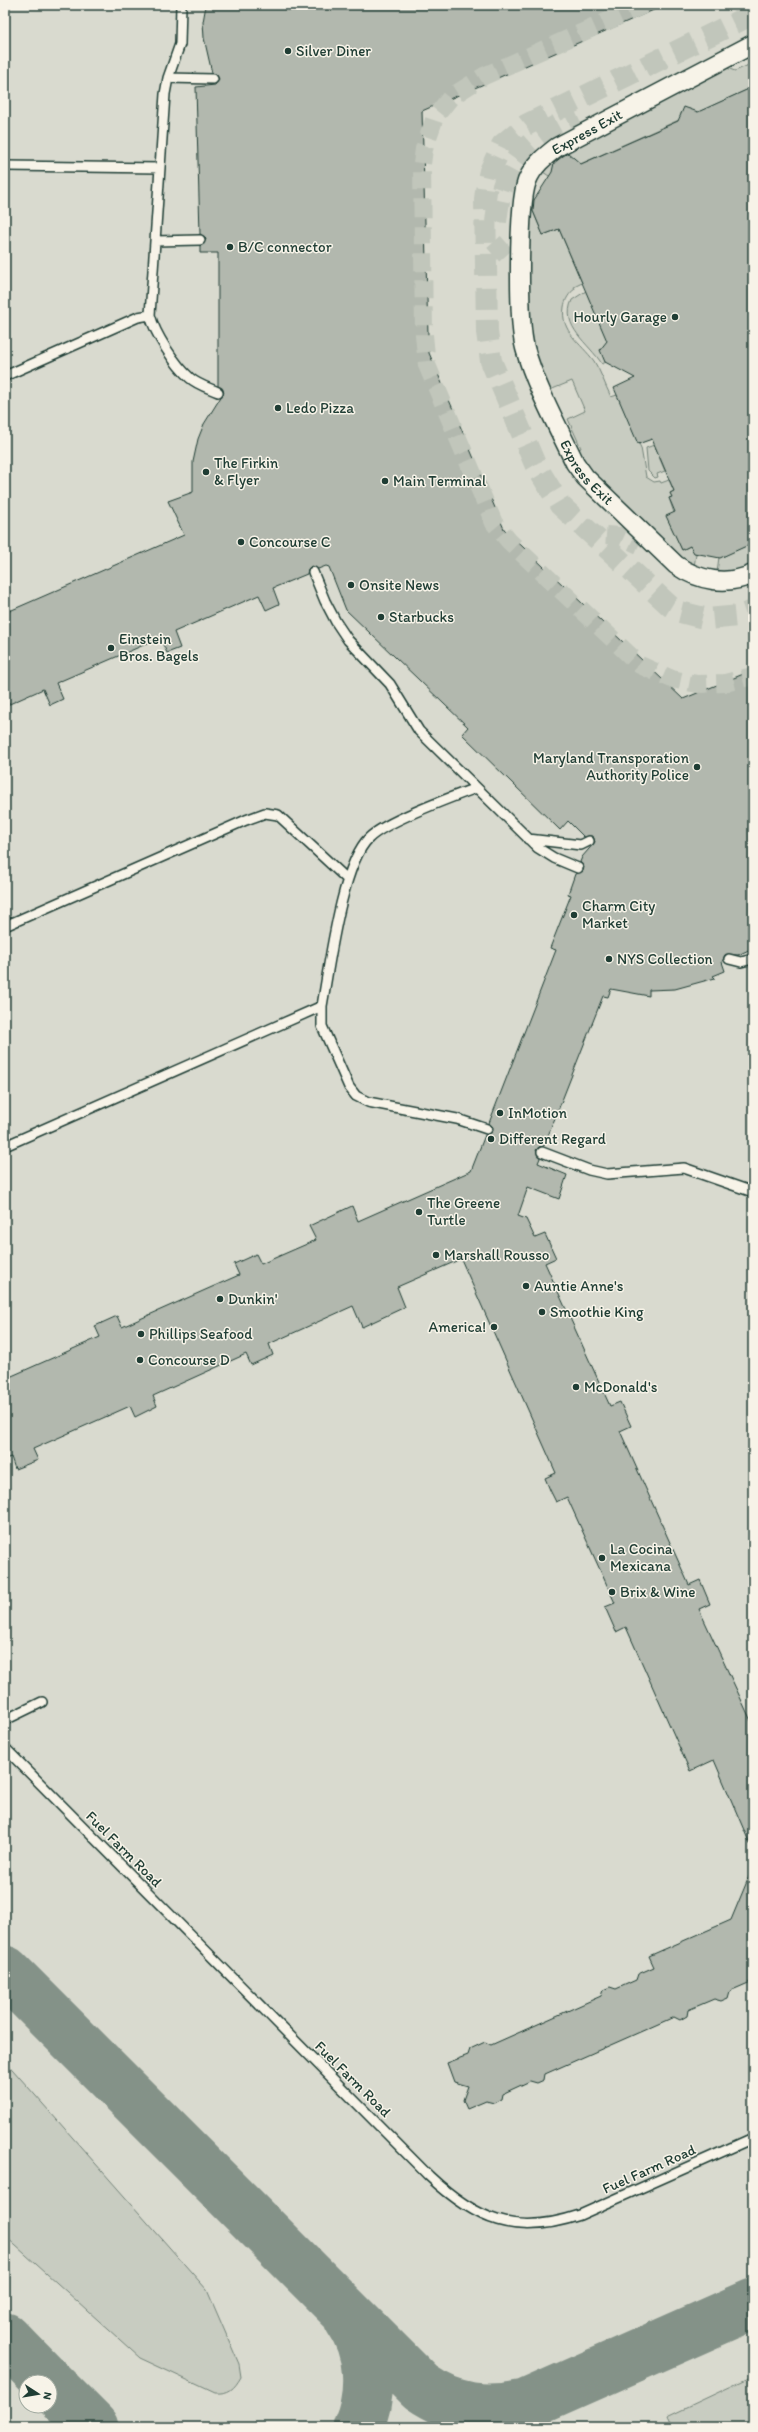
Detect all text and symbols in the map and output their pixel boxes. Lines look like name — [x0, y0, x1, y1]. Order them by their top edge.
place label: Silver Diner — [296, 42, 371, 60]
marker: Silver Diner — [283, 46, 293, 56]
street label: Express Exit — [549, 105, 626, 159]
place label: B/C connector — [238, 238, 332, 256]
marker: B/C connector — [225, 242, 235, 252]
place label: Hourly Garage — [573, 308, 667, 326]
marker: Hourly Garage — [670, 312, 680, 322]
place label: Ledo Pizza — [286, 399, 354, 417]
marker: Ledo Pizza — [273, 403, 283, 413]
street label: Express Exit — [556, 437, 617, 509]
place label: The Firkin & Flyer — [214, 454, 279, 489]
marker: The Firkin & Flyer — [201, 467, 211, 477]
place label: Main Terminal — [393, 472, 487, 490]
marker: Main Terminal — [380, 476, 390, 486]
place label: Concourse C — [249, 533, 331, 551]
marker: Concourse C — [236, 537, 246, 547]
place label: Onsite News — [359, 576, 440, 594]
marker: Onsite News — [346, 580, 356, 590]
place label: Starbucks — [389, 608, 454, 626]
marker: Starbucks — [376, 612, 386, 622]
place label: Einstein Bros. Bagels — [119, 630, 199, 665]
marker: Einstein Bros. Bagels — [106, 643, 116, 653]
place label: Maryland Transporation Authority Police — [533, 749, 689, 784]
marker: Maryland Transporation Authority Police — [692, 762, 702, 772]
place label: Charm City Market — [582, 897, 655, 932]
marker: Charm City Market — [569, 910, 579, 920]
place label: NYS Collection — [617, 950, 713, 968]
marker: NYS Collection — [604, 954, 614, 964]
place label: InMotion — [508, 1104, 568, 1122]
marker: InMotion — [495, 1108, 505, 1118]
place label: Different Regard — [499, 1130, 606, 1148]
marker: Different Regard — [486, 1134, 496, 1144]
place label: The Greene Turtle — [427, 1194, 500, 1229]
marker: The Greene Turtle — [414, 1207, 424, 1217]
place label: Marshall Rousso — [444, 1246, 549, 1264]
marker: Marshall Rousso — [431, 1250, 441, 1260]
place label: Auntie Anne's — [534, 1277, 624, 1295]
marker: Auntie Anne's — [521, 1281, 531, 1291]
place label: Dunkin' — [228, 1290, 278, 1308]
marker: Dunkin' — [215, 1294, 225, 1304]
place label: Smoothie King — [550, 1303, 644, 1321]
marker: Smoothie King — [537, 1307, 547, 1317]
place label: America! — [429, 1318, 486, 1336]
marker: America! — [489, 1322, 499, 1332]
place label: Phillips Seafood — [149, 1325, 253, 1343]
marker: Phillips Seafood — [136, 1329, 146, 1339]
place label: Concourse D — [148, 1351, 230, 1369]
marker: Concourse D — [135, 1355, 145, 1365]
place label: McDonald's — [584, 1378, 658, 1396]
marker: McDonald's — [571, 1382, 581, 1392]
place label: La Cocina Mexicana — [610, 1540, 673, 1575]
marker: La Cocina Mexicana — [597, 1553, 607, 1563]
place label: Brix & Wine — [620, 1583, 695, 1601]
marker: Brix & Wine — [607, 1587, 617, 1597]
street label: Fuel Farm Road — [82, 1807, 166, 1891]
street label: Fuel Farm Road — [311, 2037, 395, 2121]
street label: Fuel Farm Road — [599, 2140, 699, 2198]
north arrow — [18, 2374, 58, 2414]
text: N — [40, 2391, 54, 2401]

